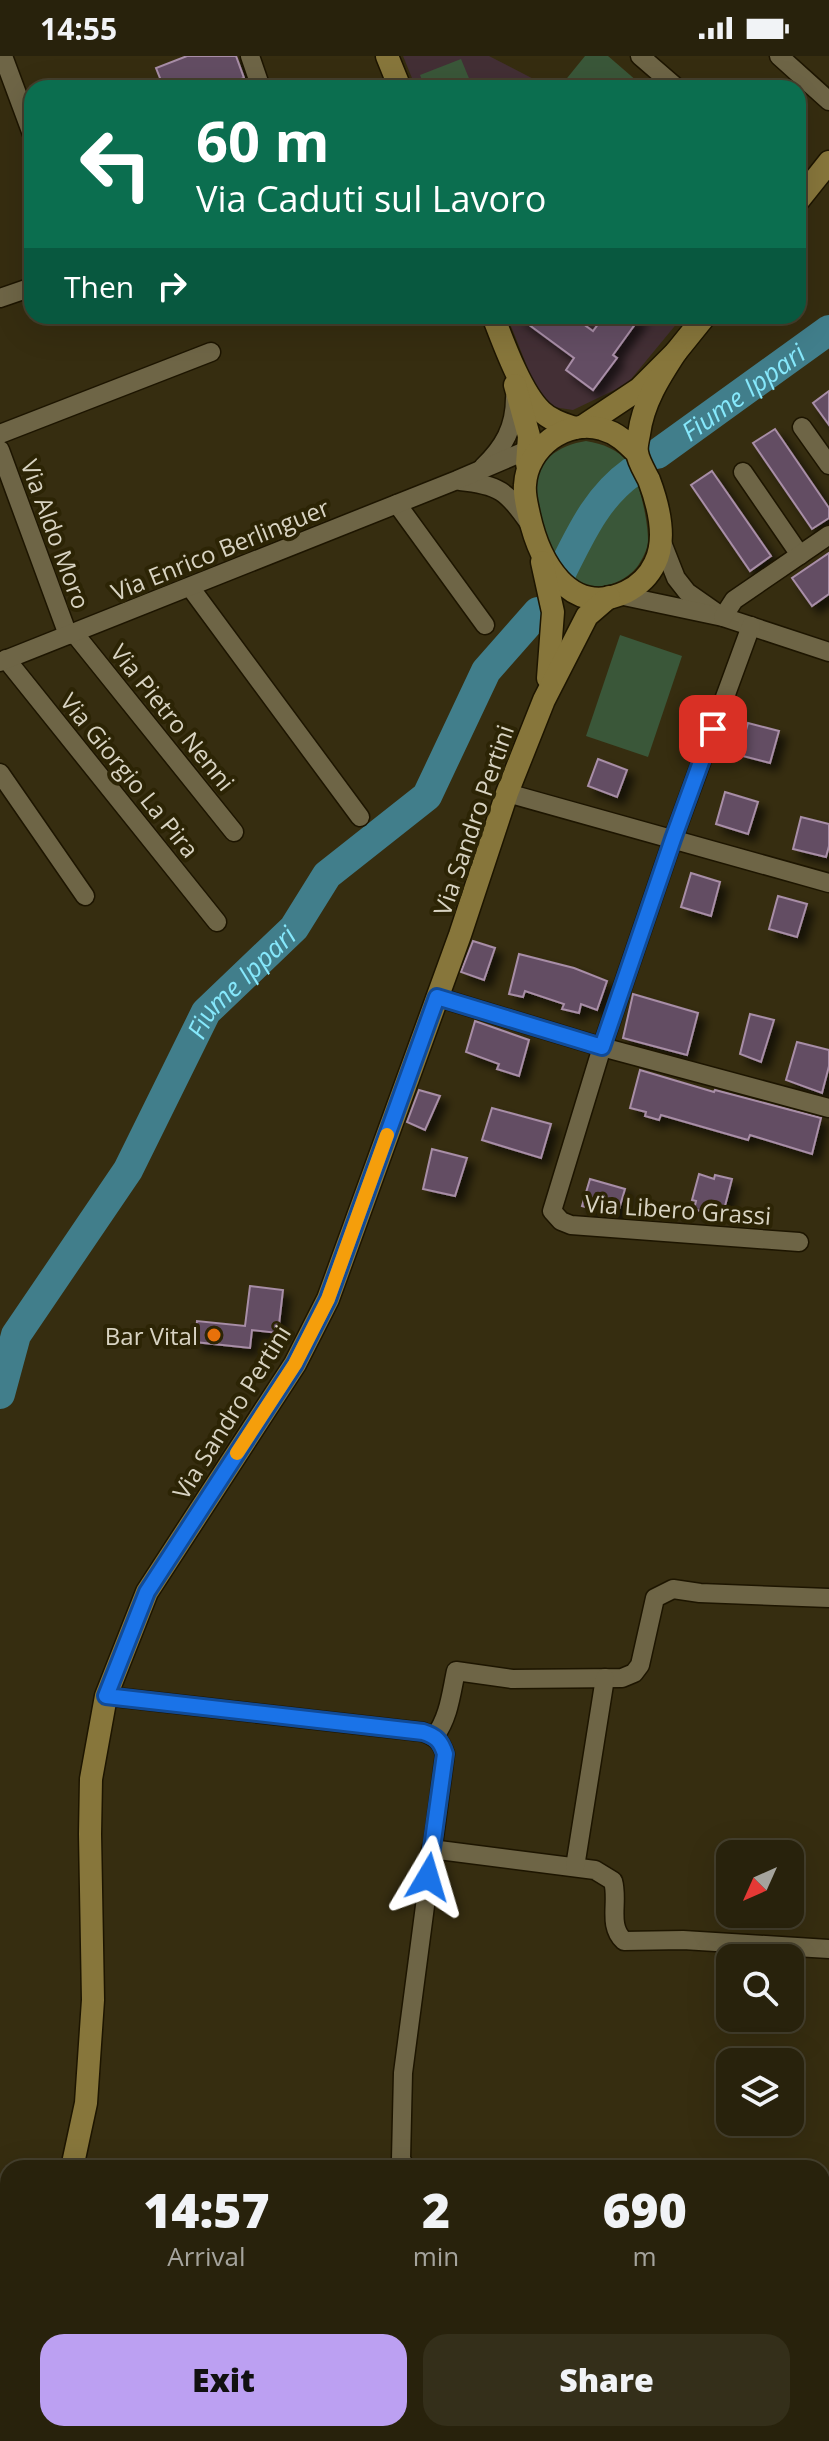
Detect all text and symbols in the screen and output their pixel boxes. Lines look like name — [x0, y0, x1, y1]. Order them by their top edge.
text: 14:55 — [40, 8, 117, 49]
text: 60 m — [196, 102, 330, 178]
icon: left — [64, 112, 168, 216]
text: Via Caduti sul Lavoro — [196, 174, 546, 223]
icon: right — [150, 264, 194, 308]
text: Then — [64, 266, 134, 307]
water label: Fiume Ippari — [674, 335, 813, 449]
street label: Via Aldo Moro — [14, 455, 98, 613]
street label: Via Enrico Berlinguer — [106, 490, 334, 608]
street label: Via Pietro Nenni — [104, 637, 242, 797]
street label: Via Giorgio La Pira — [53, 686, 207, 864]
pin — [679, 695, 747, 763]
icon: arrive — [691, 707, 735, 751]
street label: Via Sandro Pertini — [425, 720, 521, 920]
water label: Fiume Ippari — [178, 917, 304, 1044]
street label: Via Libero Grassi — [584, 1186, 772, 1232]
place label: Bar Vital — [105, 1319, 198, 1352]
street label: Via Sandro Pertini — [164, 1319, 298, 1505]
marker: Bar Vital — [205, 1326, 223, 1344]
position arrow — [386, 1835, 470, 1919]
north arrow — [716, 1840, 804, 1928]
map controls — [716, 1840, 804, 2136]
button: search — [716, 1944, 804, 2032]
button: layers — [716, 2048, 804, 2136]
text: 14:57 — [143, 2177, 270, 2242]
text: 2 — [422, 2177, 450, 2242]
text: 690 — [602, 2177, 687, 2242]
text: Arrival — [167, 2238, 245, 2274]
text: min — [413, 2238, 459, 2274]
text: m — [633, 2238, 657, 2274]
button: Exit — [40, 2334, 407, 2426]
button: Share — [423, 2334, 790, 2426]

